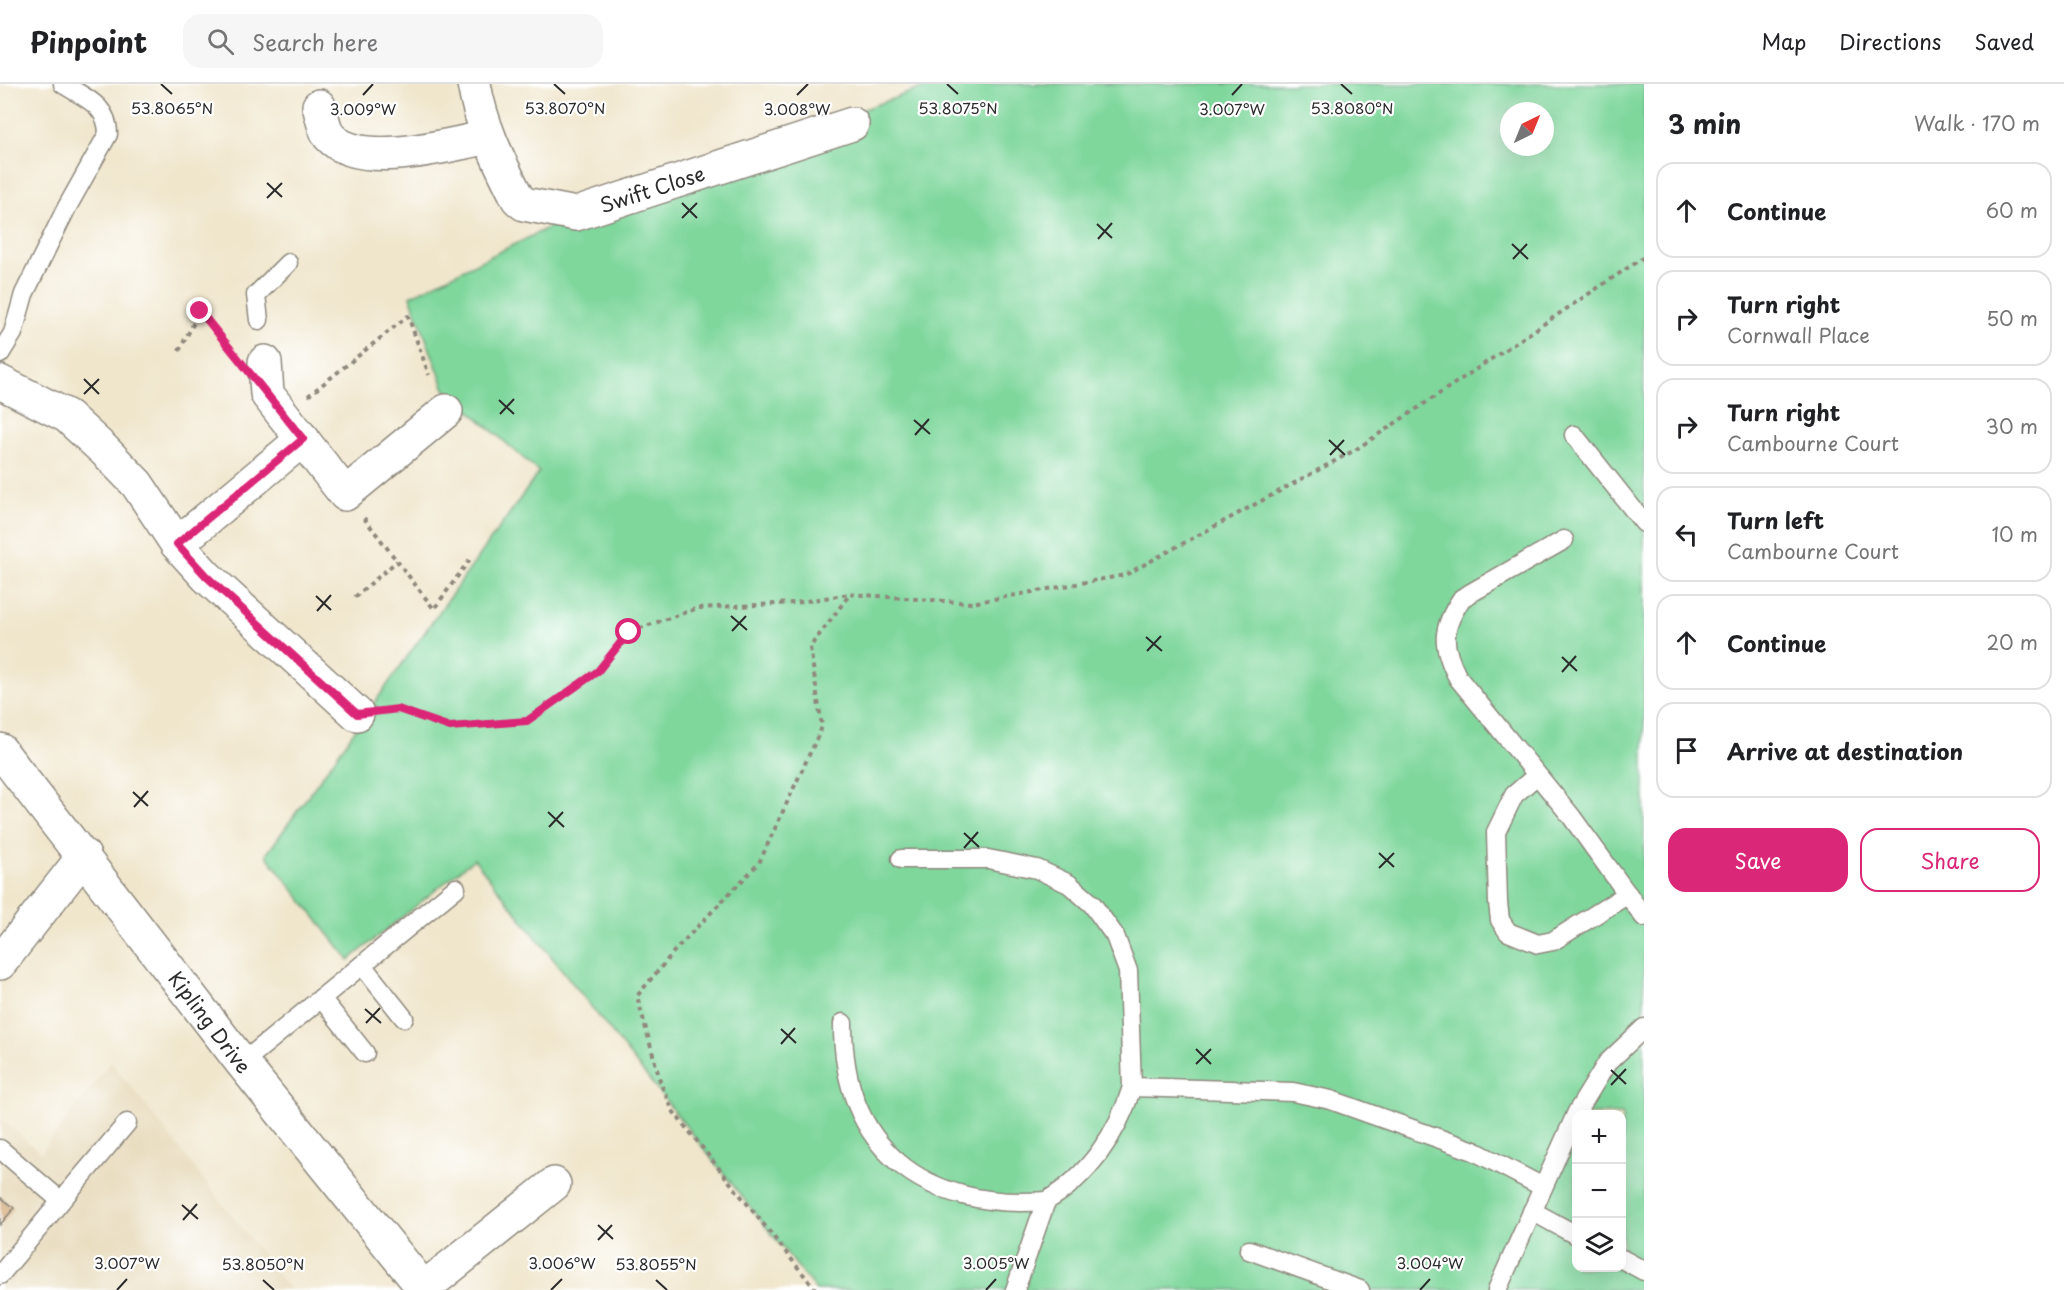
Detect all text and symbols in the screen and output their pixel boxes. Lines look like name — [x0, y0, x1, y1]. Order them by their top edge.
search box — [183, 14, 603, 68]
text: Pinpoint — [30, 20, 147, 63]
icon: search — [204, 25, 237, 58]
text: Search here — [252, 25, 378, 58]
text: Map — [1761, 25, 1806, 57]
text: Directions — [1839, 25, 1941, 57]
text: Saved — [1974, 25, 2034, 57]
text: 53.8065°N — [131, 96, 213, 119]
text: 53.8070°N — [525, 96, 605, 119]
text: 53.8075°N — [918, 96, 998, 119]
text: 53.8080°N — [1310, 96, 1394, 119]
text: 3.009°W — [330, 97, 397, 120]
text: 3.008°W — [764, 97, 831, 120]
text: 3.007°W — [1199, 97, 1266, 120]
north arrow — [1500, 102, 1554, 156]
text: 3 min — [1668, 104, 1741, 143]
text: Walk · 170 m — [1914, 108, 2040, 138]
street label: Swift Close — [596, 158, 708, 220]
icon: ahead — [1670, 194, 1703, 227]
text: Continue — [1727, 194, 1826, 227]
text: 60 m — [1986, 195, 2038, 225]
text: Turn right — [1727, 287, 1840, 320]
route end — [186, 297, 212, 323]
icon: right — [1670, 302, 1703, 335]
text: 50 m — [1986, 303, 2038, 333]
text: Cornwall Place — [1727, 320, 1870, 350]
text: Turn right — [1727, 395, 1840, 428]
icon: right — [1670, 410, 1703, 443]
text: 30 m — [1985, 411, 2038, 441]
text: Cambourne Court — [1727, 428, 1899, 458]
text: Turn left — [1727, 503, 1824, 536]
icon: left — [1670, 518, 1703, 551]
text: 10 m — [1991, 519, 2038, 549]
text: Cambourne Court — [1727, 536, 1899, 566]
route start — [615, 618, 641, 644]
icon: ahead — [1670, 626, 1703, 659]
text: Continue — [1727, 626, 1826, 659]
text: 20 m — [1986, 627, 2038, 657]
icon: arrive — [1670, 734, 1703, 767]
text: Arrive at destination — [1727, 734, 1963, 767]
button: Save — [1668, 828, 1848, 892]
button: Share — [1860, 828, 2040, 892]
street label: Kipling Drive — [162, 965, 258, 1079]
map controls — [1572, 1110, 1626, 1272]
button: + — [1572, 1110, 1626, 1164]
button: − — [1572, 1164, 1626, 1218]
button: layers — [1572, 1218, 1626, 1272]
text: 3.007°W — [94, 1251, 161, 1274]
text: 3.006°W — [528, 1251, 596, 1274]
text: 3.005°W — [963, 1251, 1030, 1274]
text: 3.004°W — [1397, 1251, 1464, 1274]
text: 53.8050°N — [222, 1252, 304, 1275]
text: 53.8055°N — [615, 1252, 697, 1275]

